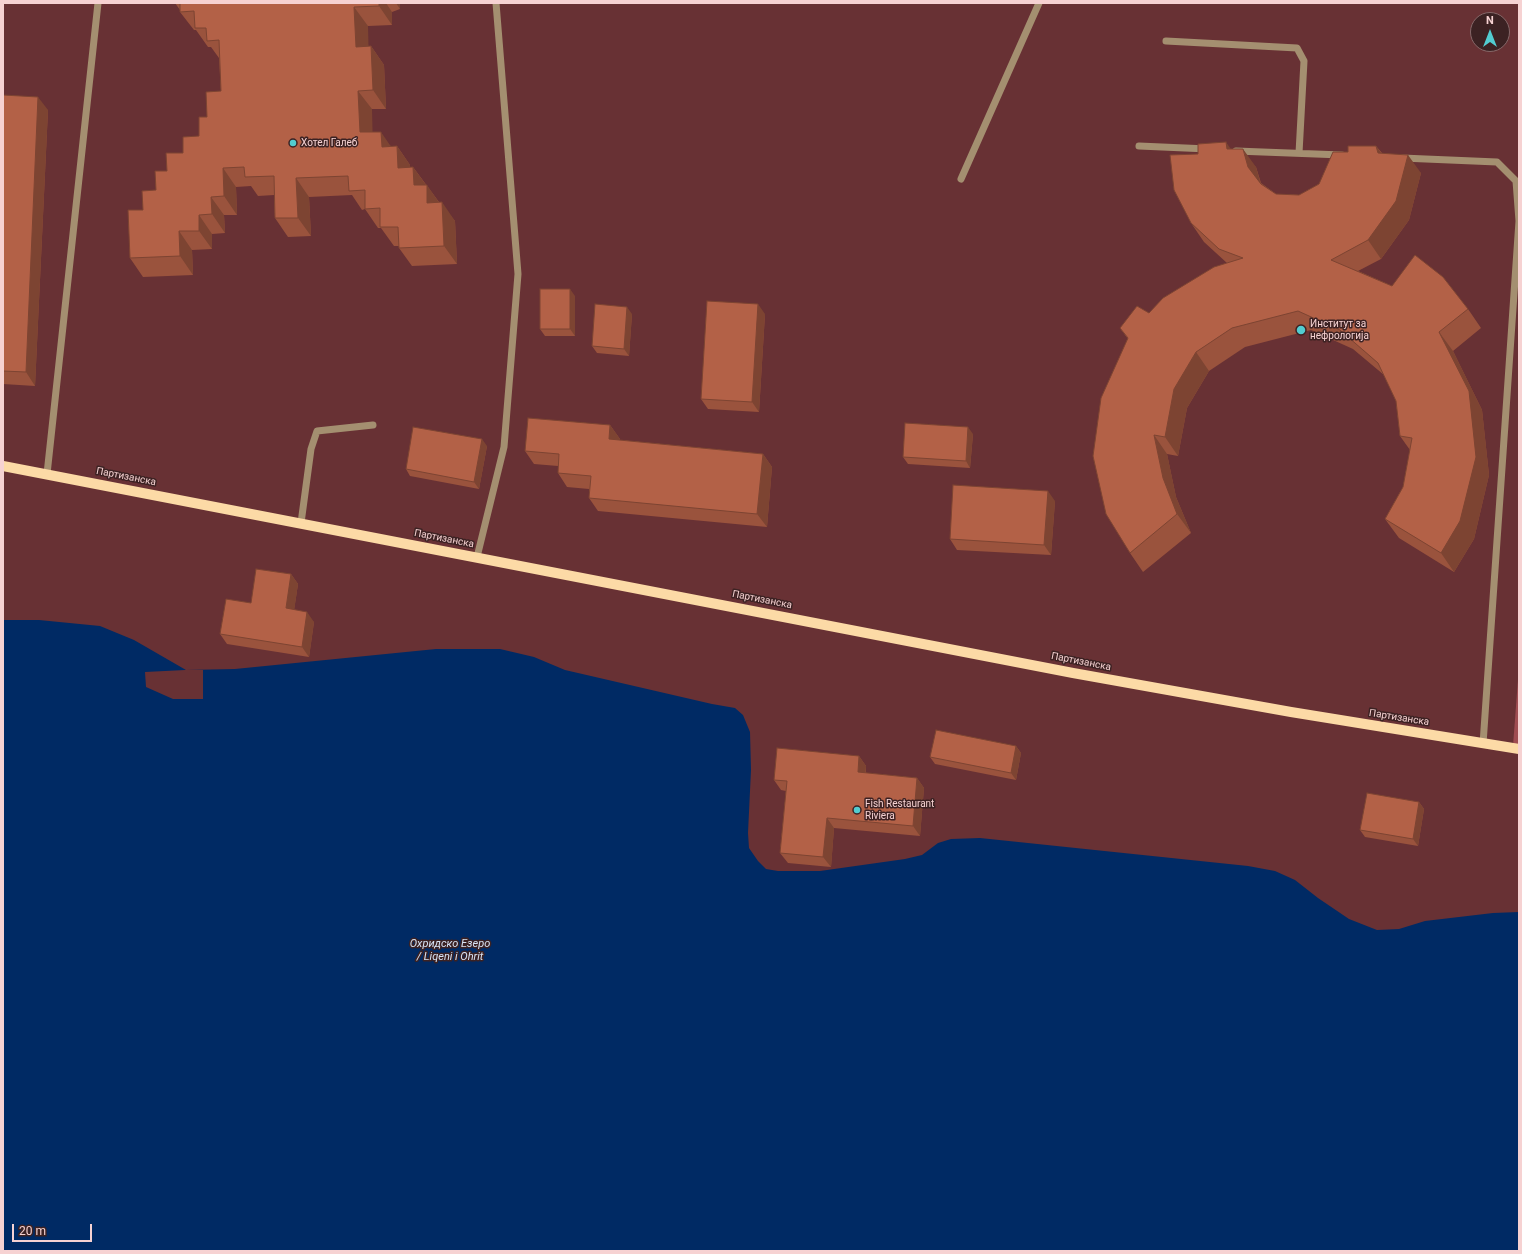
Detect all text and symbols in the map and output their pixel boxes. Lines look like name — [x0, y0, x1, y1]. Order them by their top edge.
north arrow — [1470, 12, 1510, 52]
text: N — [1486, 14, 1494, 27]
place label: Хотел Галеб — [301, 137, 357, 149]
marker: Хотел Галеб — [288, 138, 298, 148]
place label: Институт за нефрологија — [1310, 318, 1369, 342]
marker: Институт за нефрологија — [1295, 324, 1307, 336]
street label: Партизанска — [95, 465, 157, 489]
street label: Партизанска — [413, 527, 475, 551]
street label: Партизанска — [731, 588, 793, 612]
street label: Партизанска — [1050, 650, 1112, 674]
street label: Партизанска — [1368, 707, 1430, 729]
place label: Fish Restaurant Riviera — [865, 798, 934, 822]
marker: Fish Restaurant Riviera — [852, 805, 862, 815]
water label: Охридско Езеро / Liqeni i Ohrit — [410, 937, 490, 963]
scale bar — [14, 1216, 94, 1242]
text: 20 m — [19, 1224, 46, 1238]

